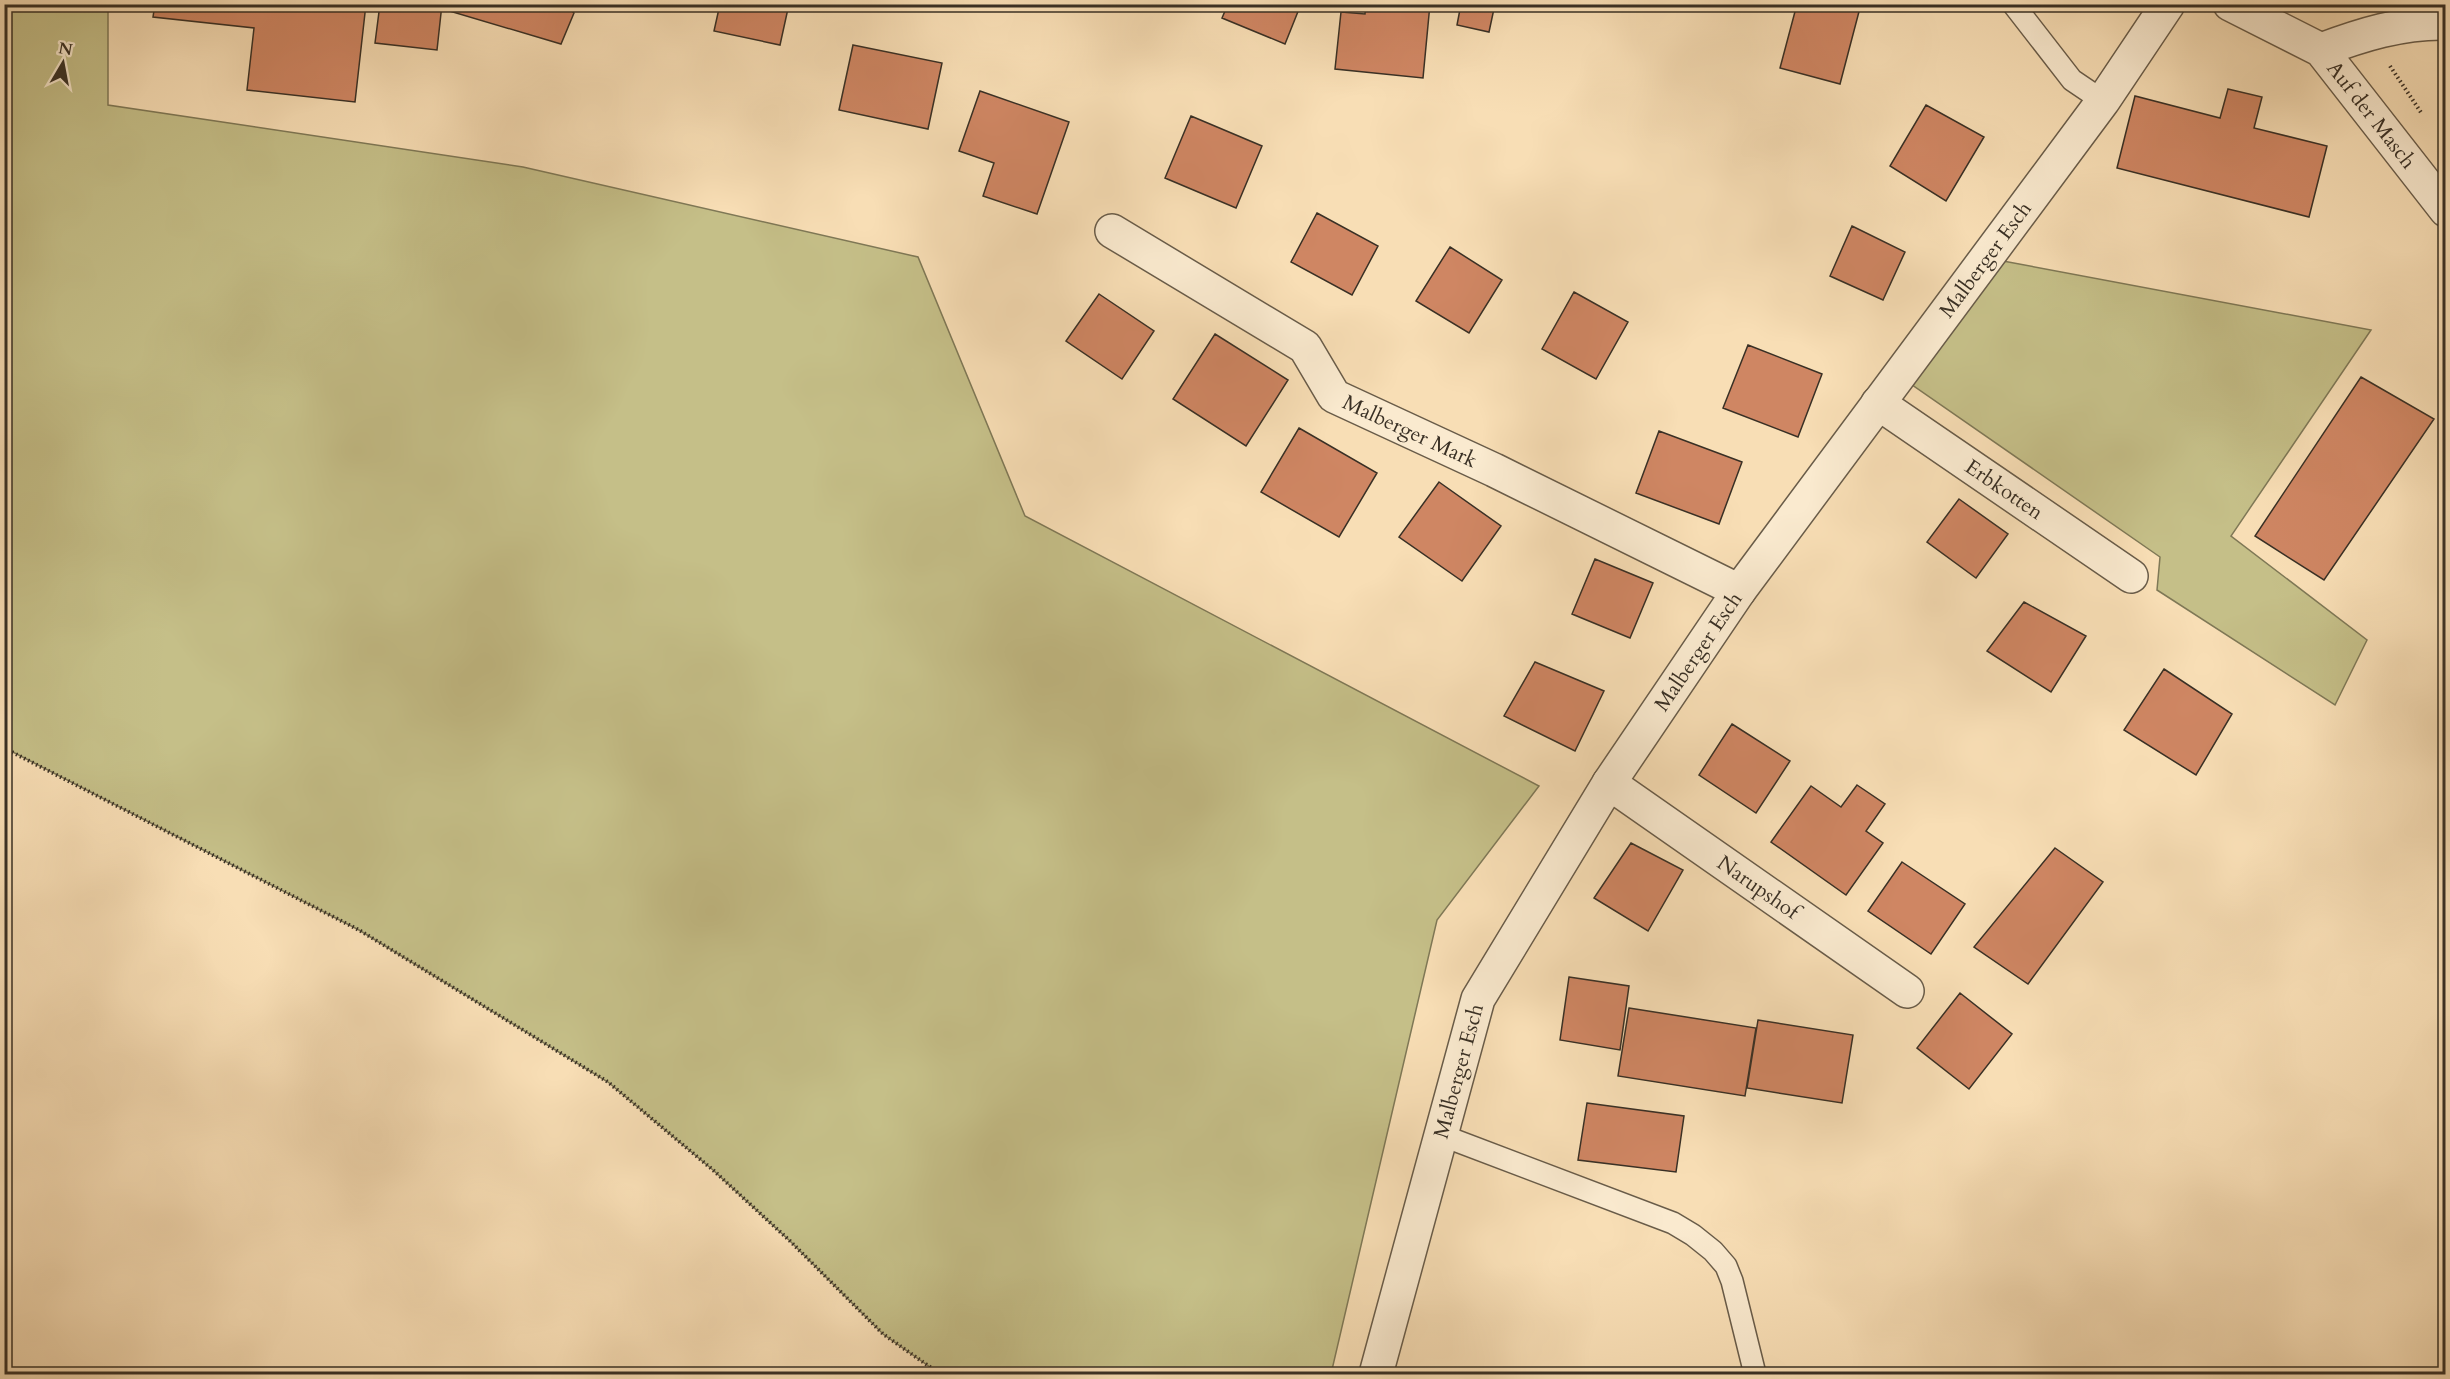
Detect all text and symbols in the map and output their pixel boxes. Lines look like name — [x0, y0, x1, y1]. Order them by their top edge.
north arrow — [33, 33, 93, 93]
text: N — [57, 37, 74, 61]
street label: Auf der Masch — [2320, 55, 2423, 175]
street label: Malberger Esch — [1933, 195, 2039, 324]
street label: Malberger Mark — [1338, 388, 1483, 476]
street label: Erbkotten — [1959, 453, 2049, 527]
street label: Malberger Esch — [1648, 586, 1750, 717]
street label: Narupshof — [1711, 849, 1808, 928]
street label: Malberger Esch — [1427, 1000, 1491, 1142]

